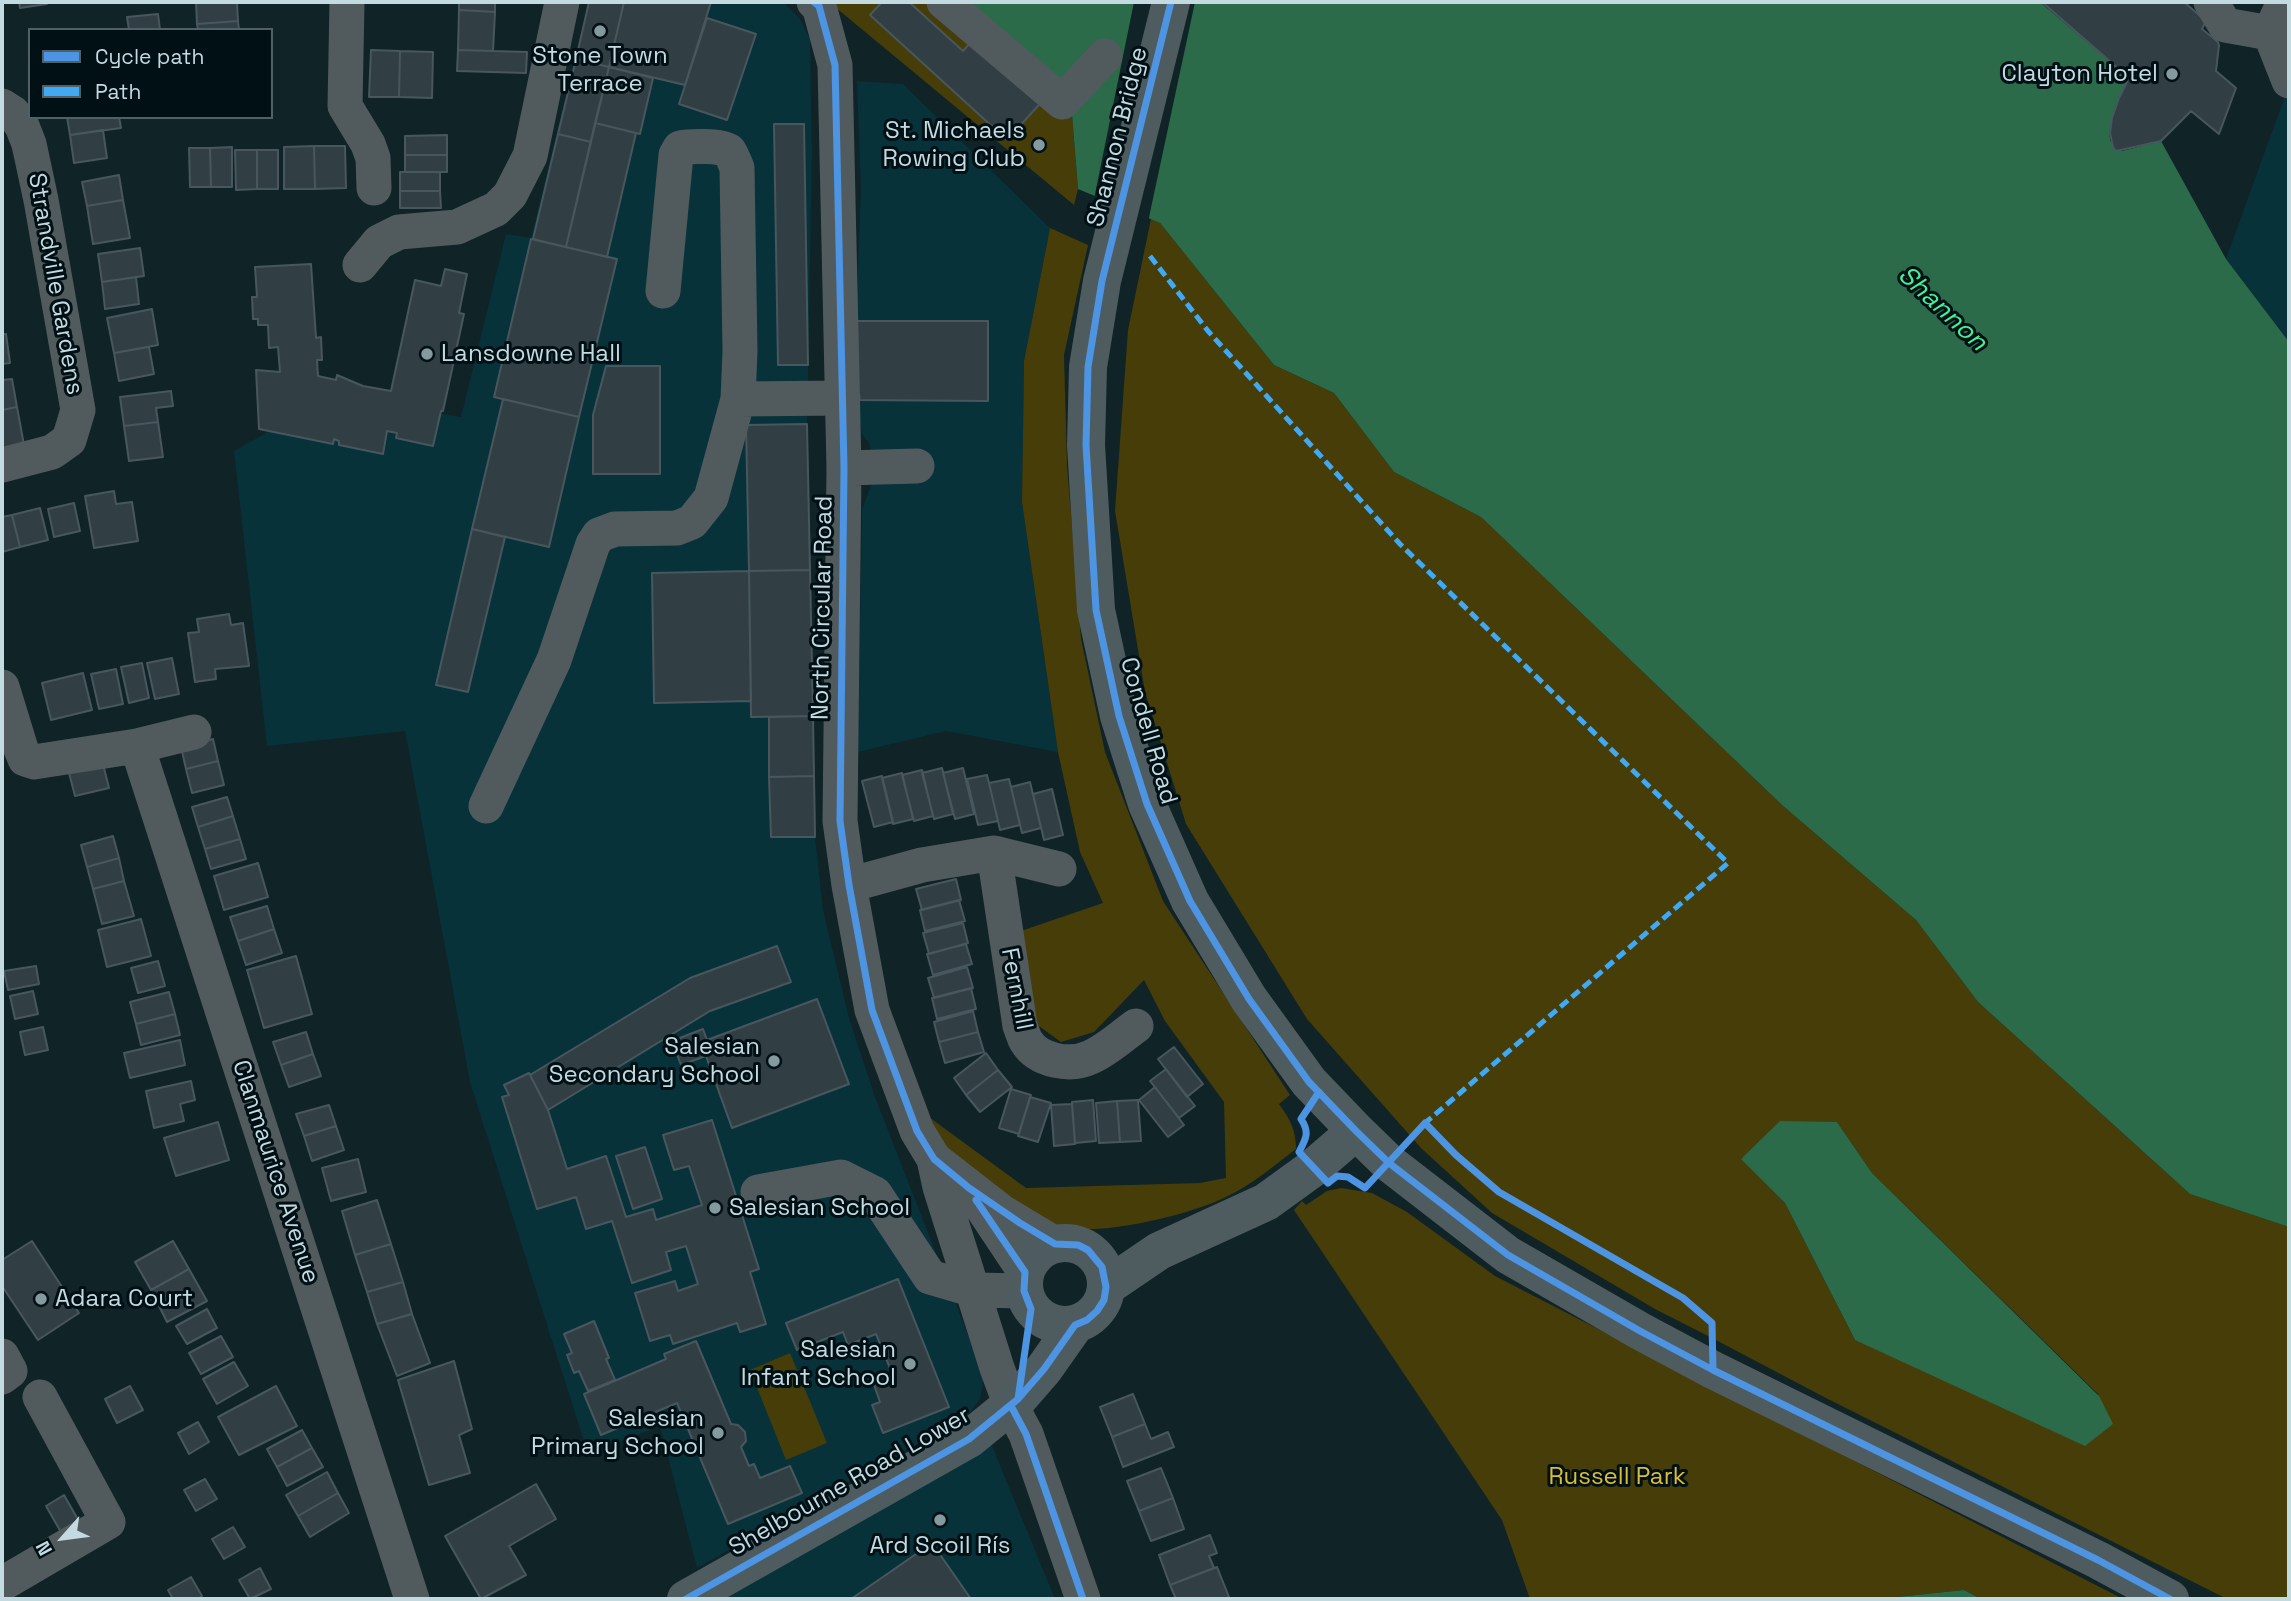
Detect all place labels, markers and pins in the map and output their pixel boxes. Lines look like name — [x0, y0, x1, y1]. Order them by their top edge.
marker: Stone Town Terrace — [592, 23, 608, 39]
place label: Stone Town Terrace — [532, 42, 668, 98]
place label: Clayton Hotel — [2001, 60, 2158, 88]
marker: Clayton Hotel — [2164, 66, 2180, 82]
place label: St. Michaels Rowing Club — [882, 117, 1025, 173]
marker: St. Michaels Rowing Club — [1031, 137, 1047, 153]
place label: Lansdowne Hall — [441, 340, 621, 368]
marker: Lansdowne Hall — [419, 346, 435, 362]
place label: Salesian Secondary School — [549, 1033, 760, 1089]
marker: Salesian Secondary School — [766, 1053, 782, 1069]
place label: Salesian School — [729, 1194, 910, 1222]
marker: Salesian School — [707, 1200, 723, 1216]
place label: Adara Court — [55, 1285, 193, 1313]
marker: Adara Court — [33, 1291, 49, 1307]
place label: Salesian Infant School — [741, 1336, 896, 1392]
marker: Salesian Infant School — [902, 1356, 918, 1372]
place label: Salesian Primary School — [531, 1405, 704, 1461]
marker: Salesian Primary School — [710, 1425, 726, 1441]
marker: Ard Scoil Rís — [932, 1512, 948, 1528]
place label: Ard Scoil Rís — [870, 1532, 1010, 1560]

